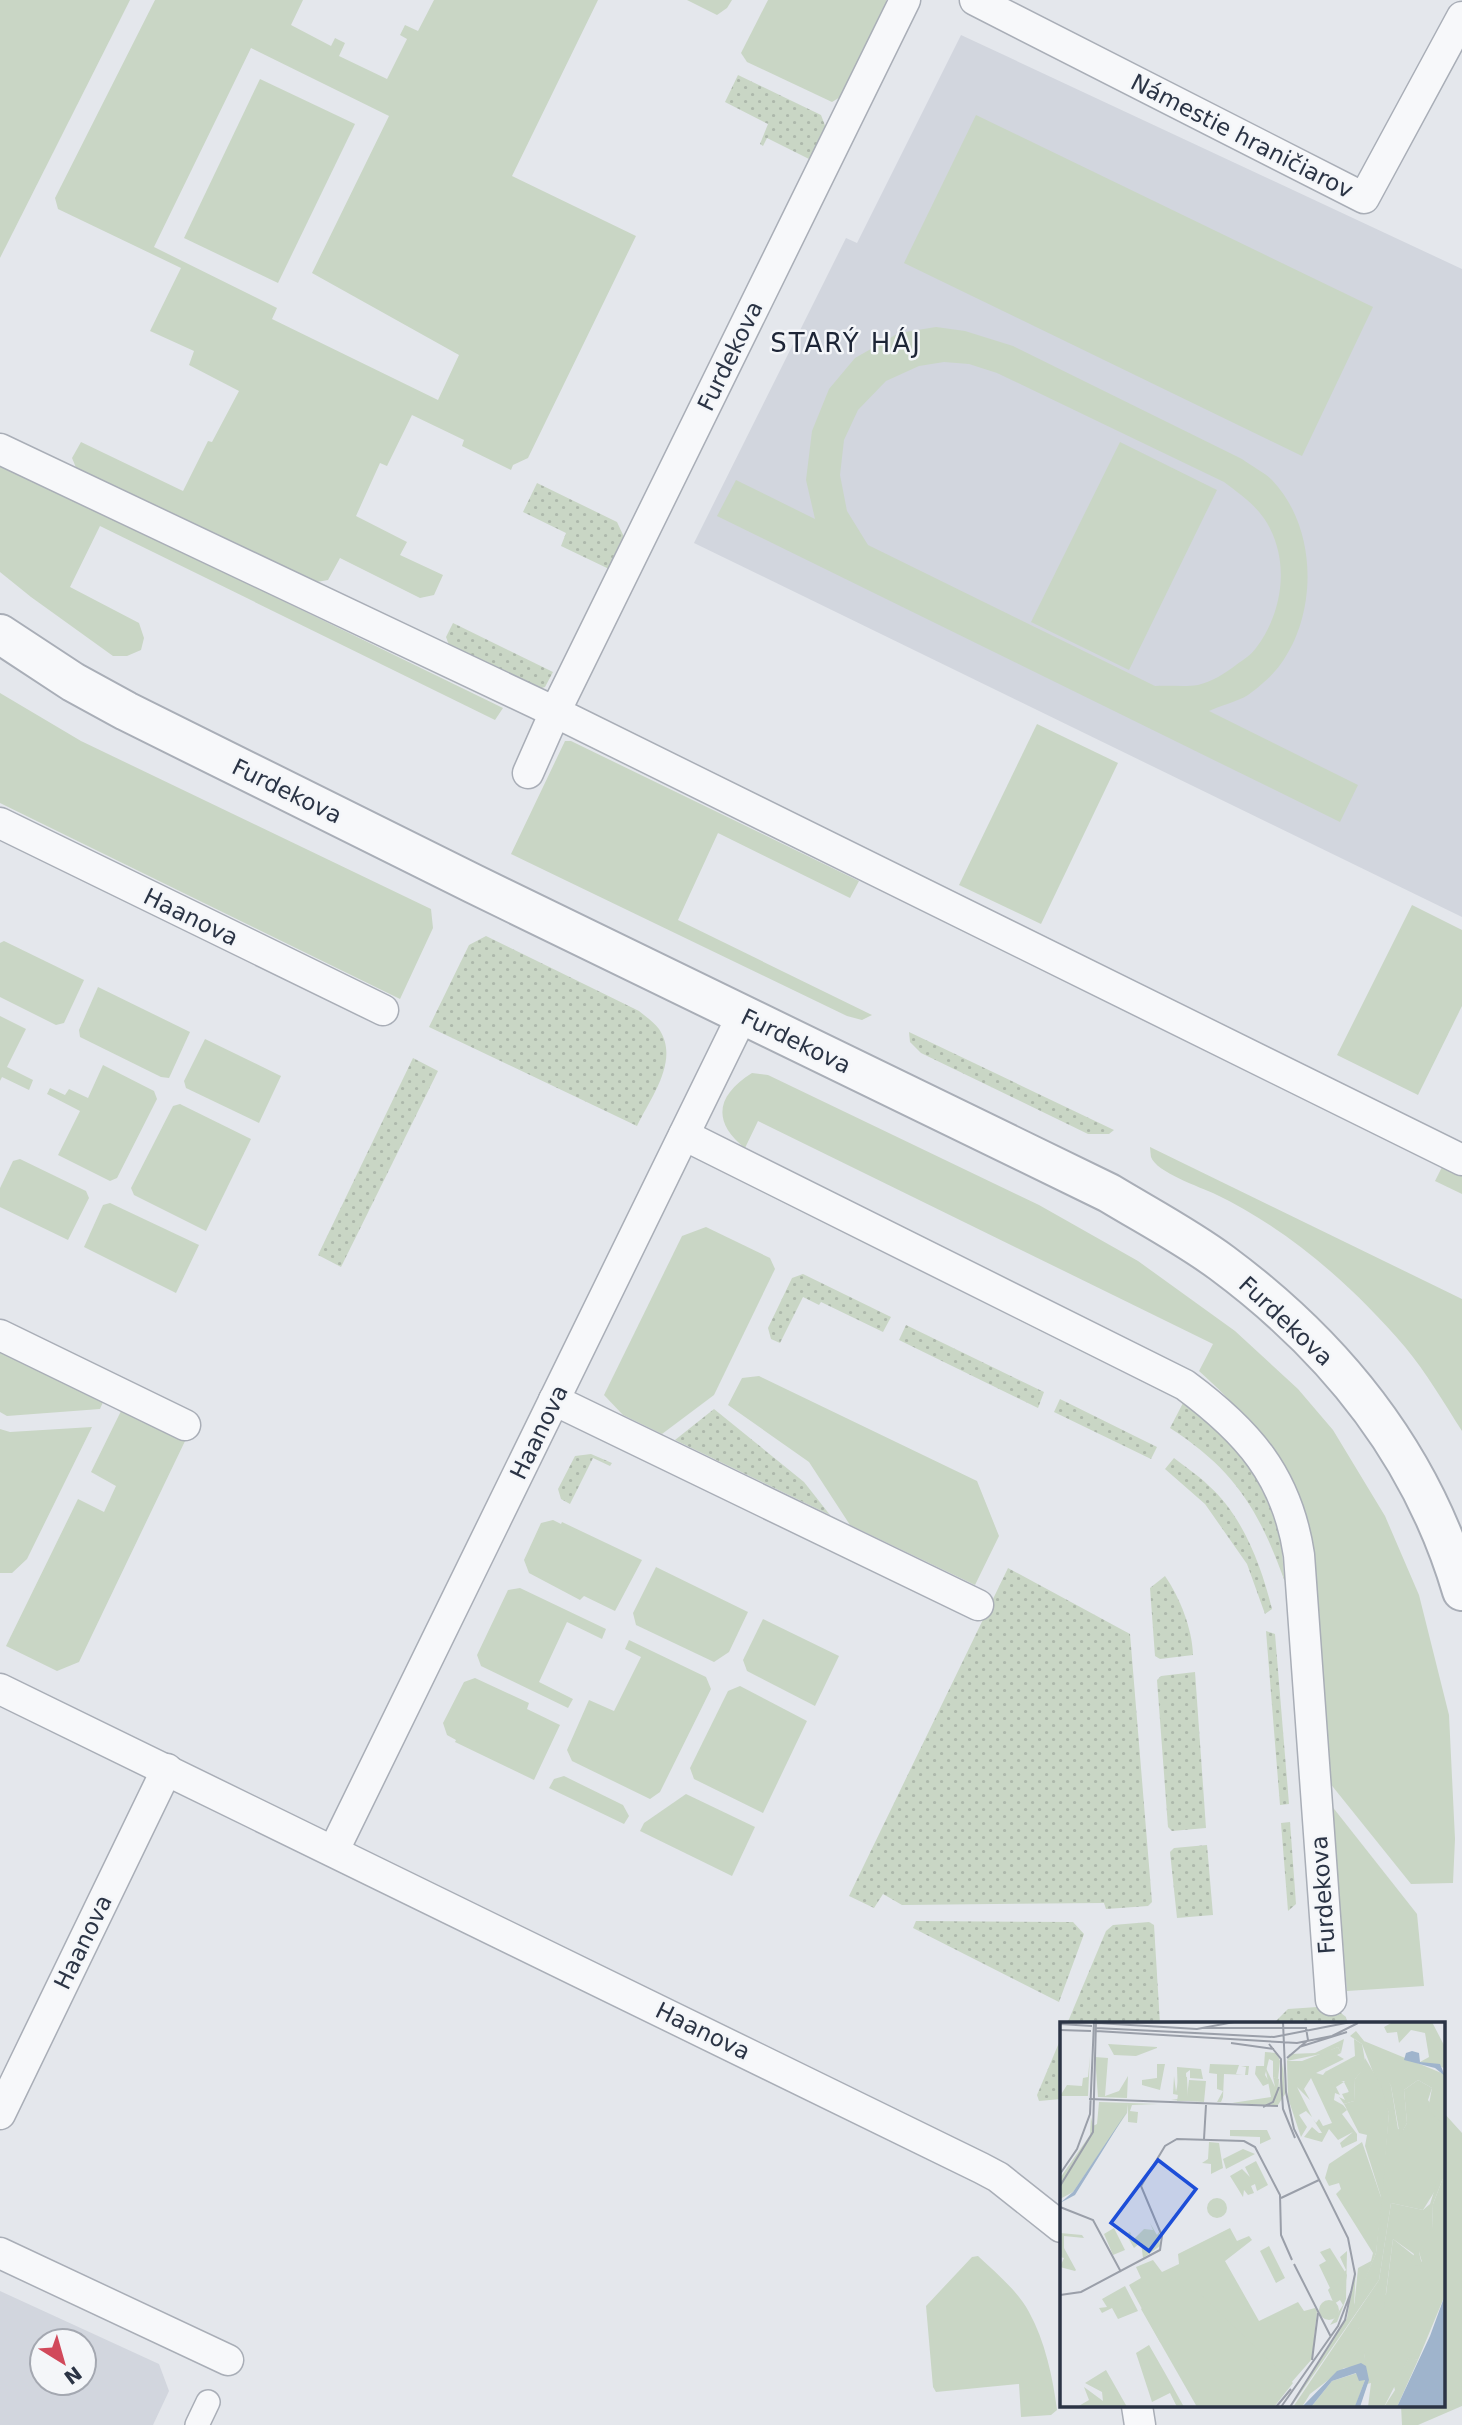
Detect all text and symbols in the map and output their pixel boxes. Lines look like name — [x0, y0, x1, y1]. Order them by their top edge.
street label: Námestie hraničiarov — [1127, 69, 1357, 203]
street label: Furdekova — [692, 297, 768, 415]
district label: STARÝ HÁJ — [770, 327, 922, 358]
street label: Furdekova — [228, 753, 346, 829]
street label: Haanova — [140, 883, 242, 951]
street label: Furdekova — [737, 1003, 855, 1079]
street label: Furdekova — [1234, 1271, 1338, 1371]
street label: Haanova — [505, 1381, 573, 1483]
street label: Furdekova — [1306, 1835, 1340, 1955]
street label: Haanova — [49, 1891, 117, 1993]
street label: Haanova — [652, 1997, 754, 2065]
inset map — [1060, 2022, 1444, 2408]
north arrow — [28, 2327, 98, 2397]
text: N — [60, 2362, 86, 2389]

